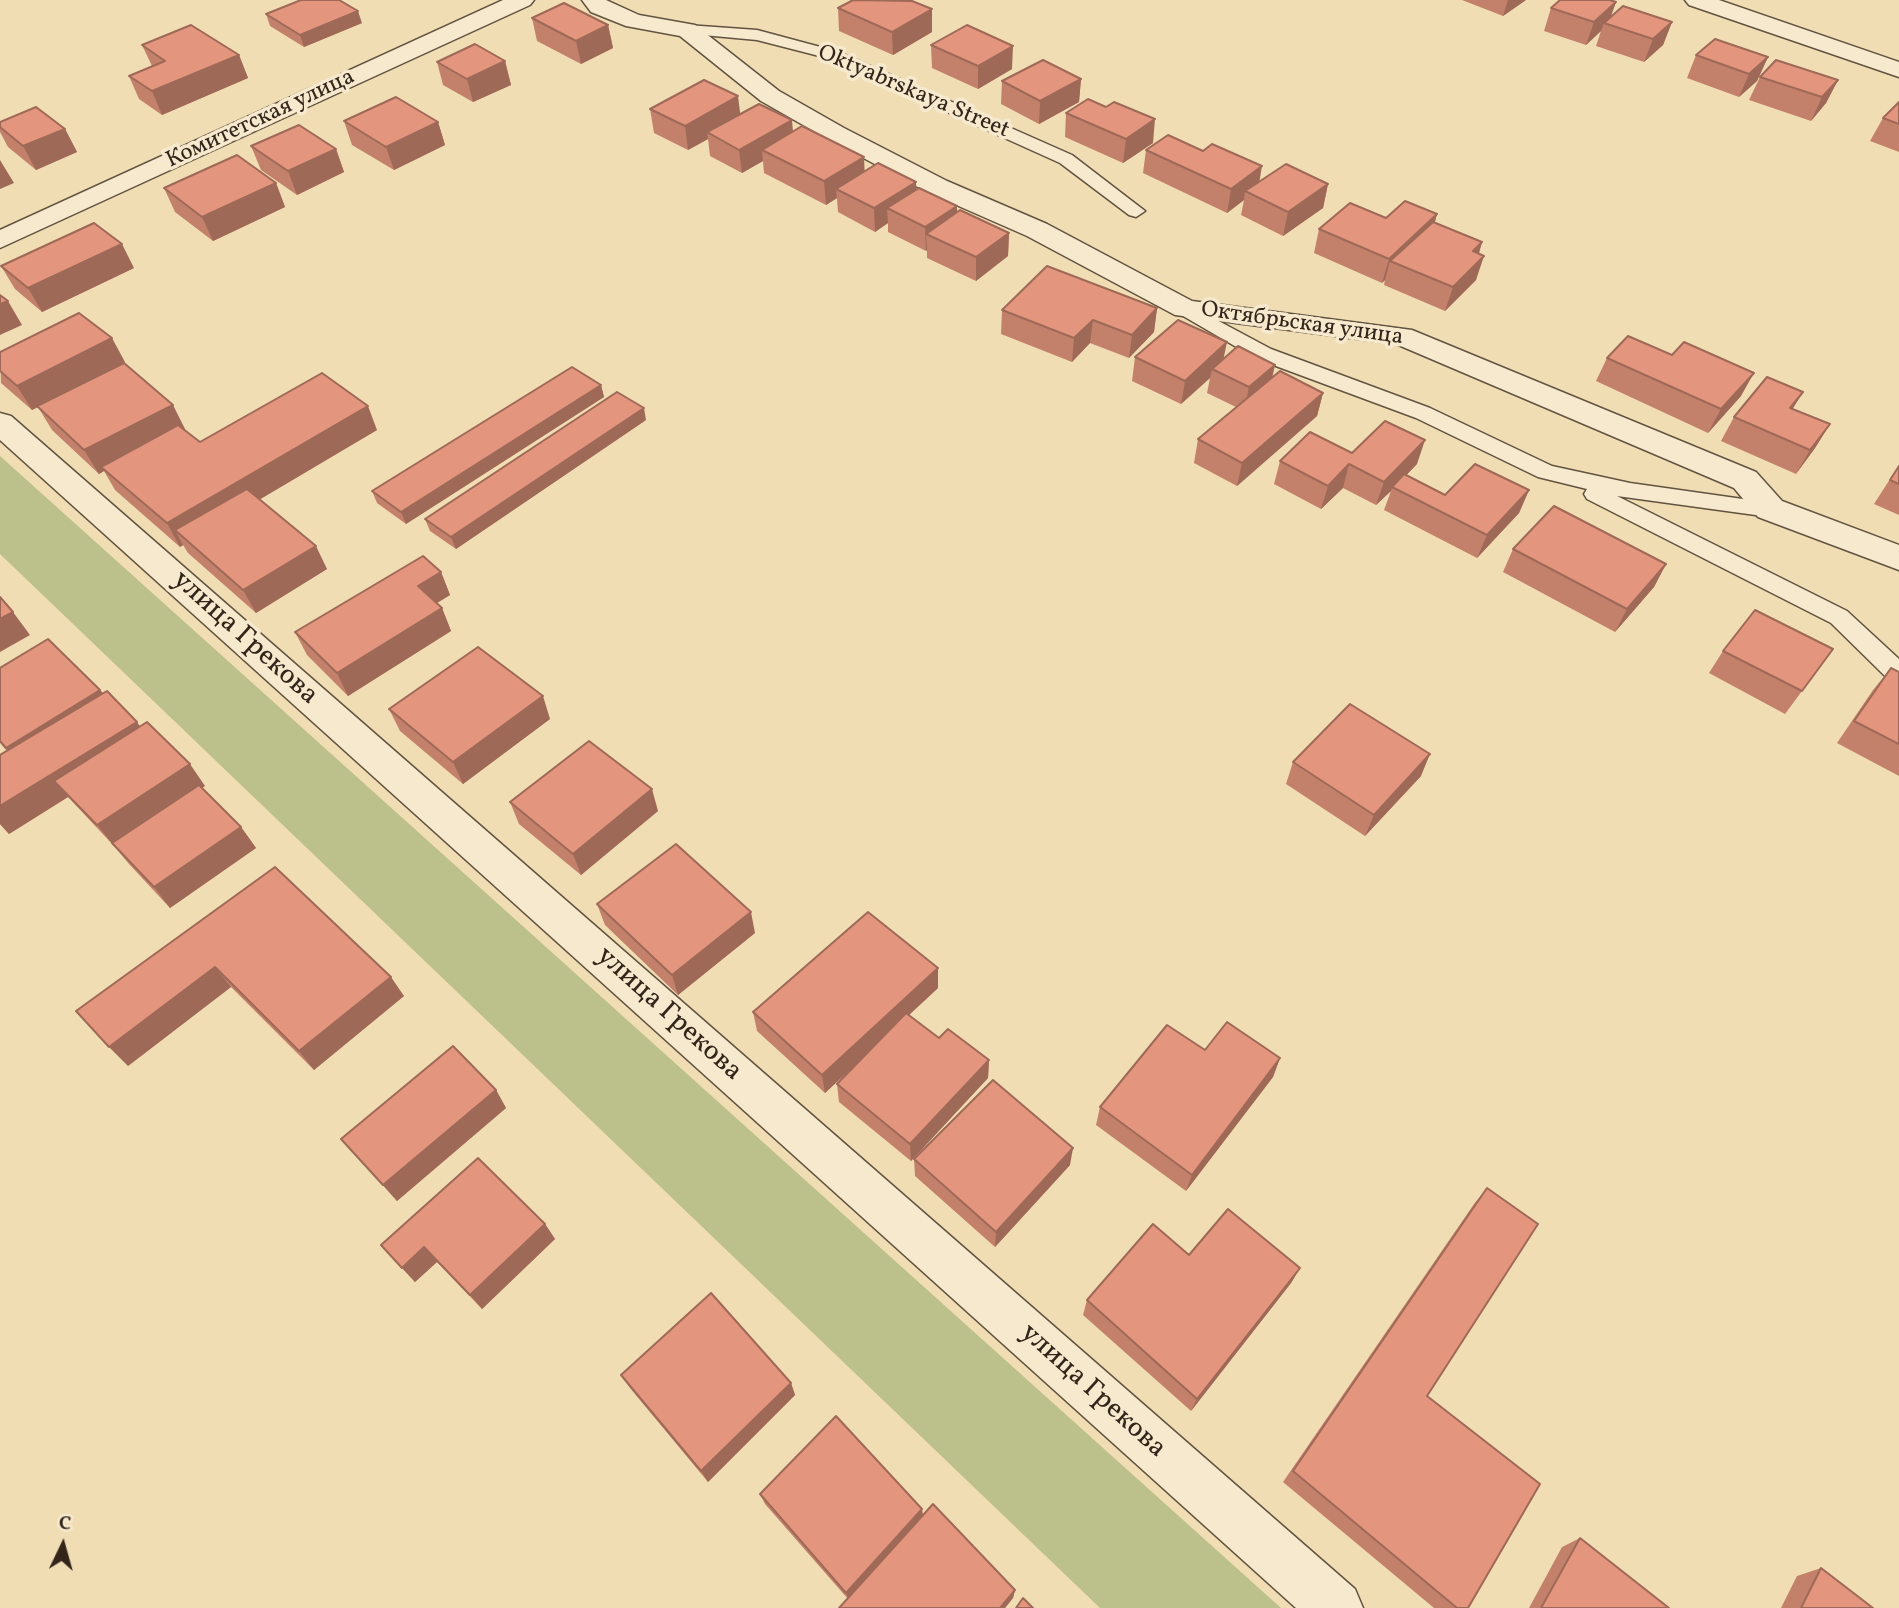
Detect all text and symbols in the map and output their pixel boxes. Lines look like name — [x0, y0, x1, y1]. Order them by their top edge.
street label: Oktyabrskaya Street — [813, 40, 1013, 146]
street label: Комитетская улица — [162, 64, 360, 176]
street label: Октябрьская улица — [1199, 297, 1405, 353]
street label: улица Грекова — [164, 565, 324, 713]
street label: улица Грекова — [588, 941, 748, 1089]
street label: улица Грекова — [1012, 1318, 1172, 1466]
north arrow — [28, 1510, 98, 1580]
text: С — [58, 1511, 72, 1538]

